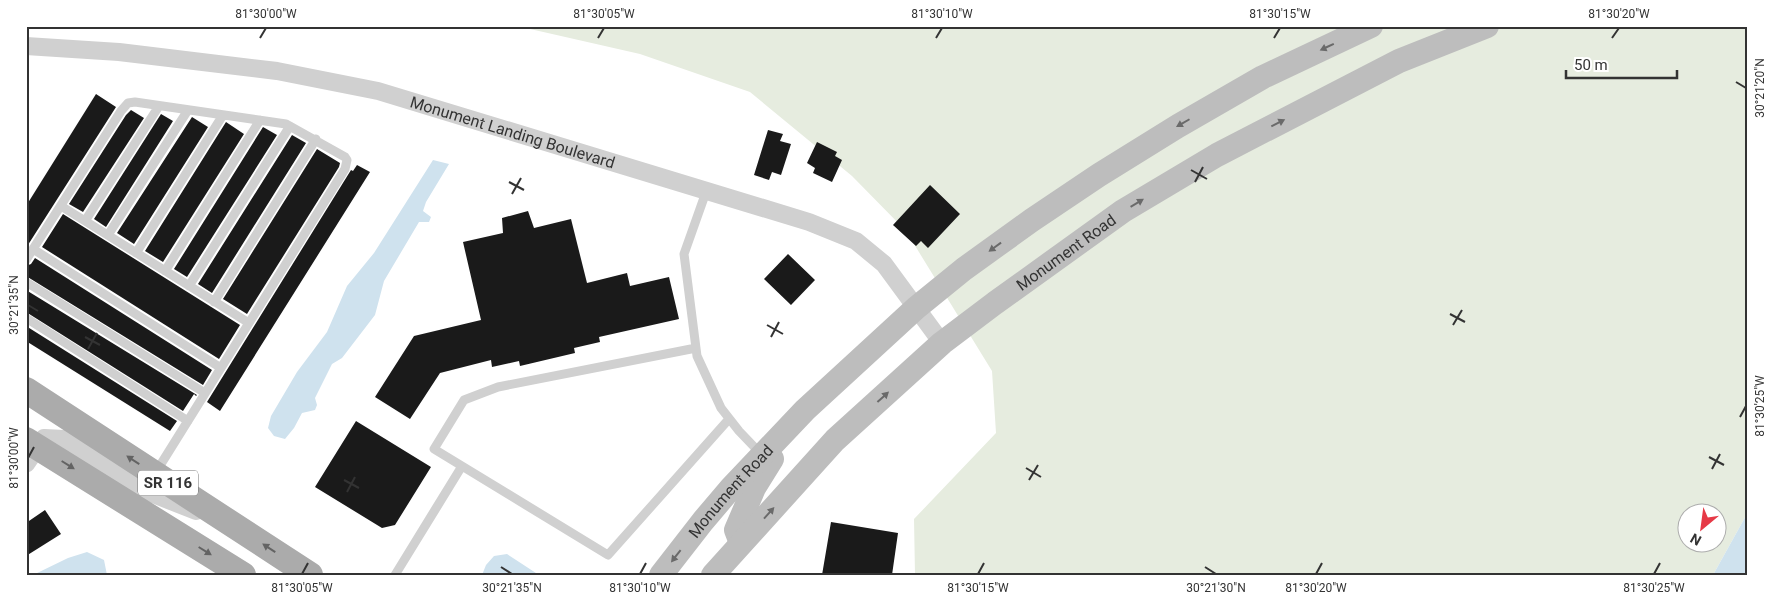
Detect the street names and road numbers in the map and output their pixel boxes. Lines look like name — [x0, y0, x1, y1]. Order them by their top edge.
street label: Monument Landing Boulevard — [408, 92, 617, 172]
street label: Monument Road — [1013, 210, 1120, 295]
street label: Monument Road — [685, 441, 777, 542]
road number: SR 116 — [138, 470, 198, 496]

